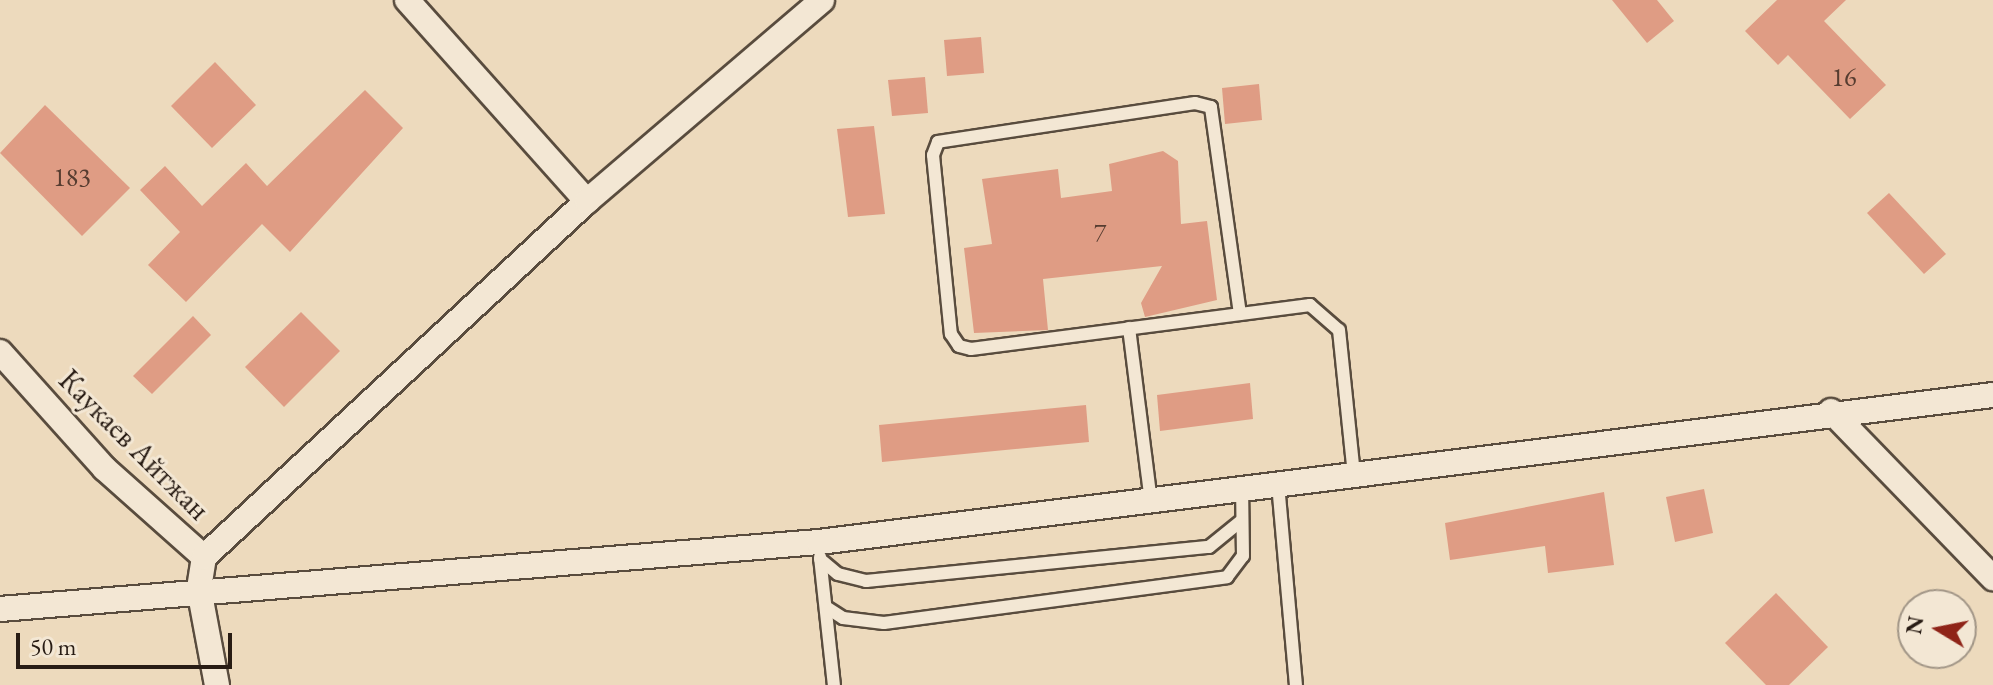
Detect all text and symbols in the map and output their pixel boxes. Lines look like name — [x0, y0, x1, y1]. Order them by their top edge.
house number: 16 — [1832, 62, 1856, 94]
house number: 183 — [53, 162, 91, 194]
house number: 7 — [1094, 218, 1106, 250]
street label: Каукаев Айтжан — [51, 362, 217, 528]
north arrow — [1897, 589, 1977, 669]
text: N — [1899, 614, 1931, 636]
scale bar — [20, 617, 236, 667]
text: 50 m — [30, 631, 77, 662]

